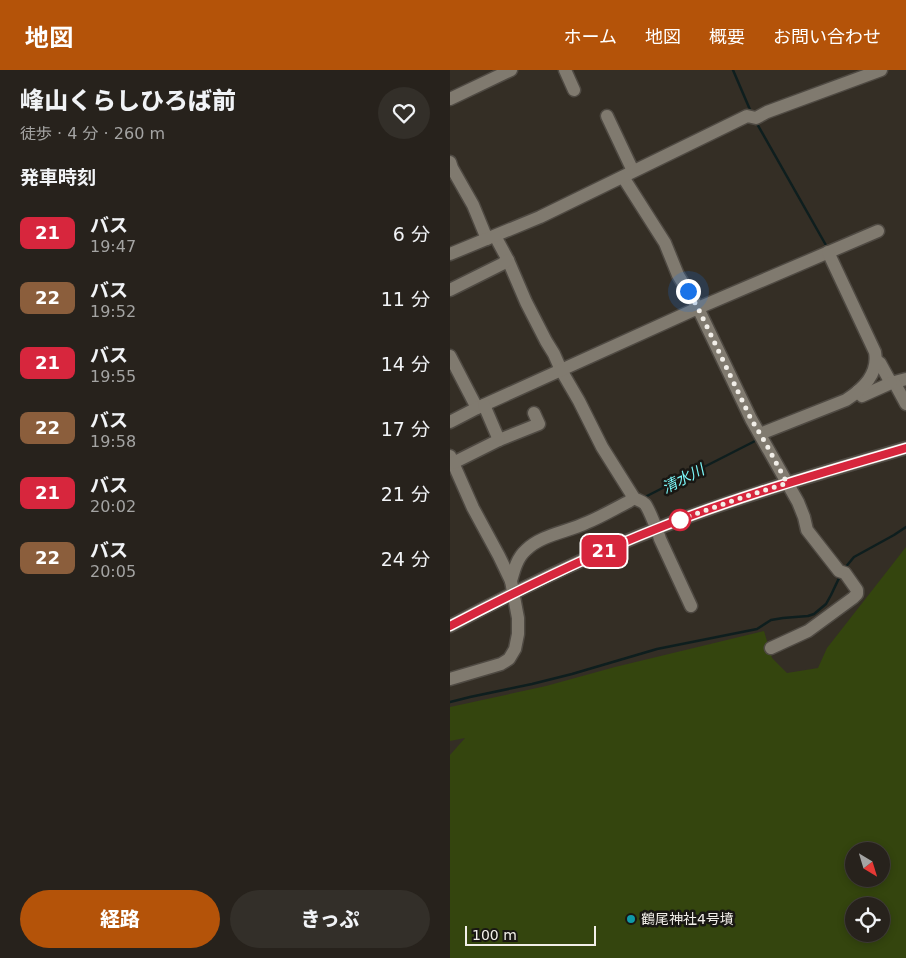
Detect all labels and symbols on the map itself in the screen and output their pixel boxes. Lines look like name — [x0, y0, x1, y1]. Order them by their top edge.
your location — [676, 279, 701, 304]
water label: 清水川 — [659, 460, 709, 497]
unlabelled marker — [669, 509, 691, 531]
line badge: 21 — [582, 535, 626, 567]
north arrow — [845, 842, 890, 888]
place label: 鶴尾神社4号墳 — [641, 911, 734, 927]
marker: 鶴尾神社4号墳 — [625, 913, 637, 925]
scale bar — [465, 923, 596, 946]

